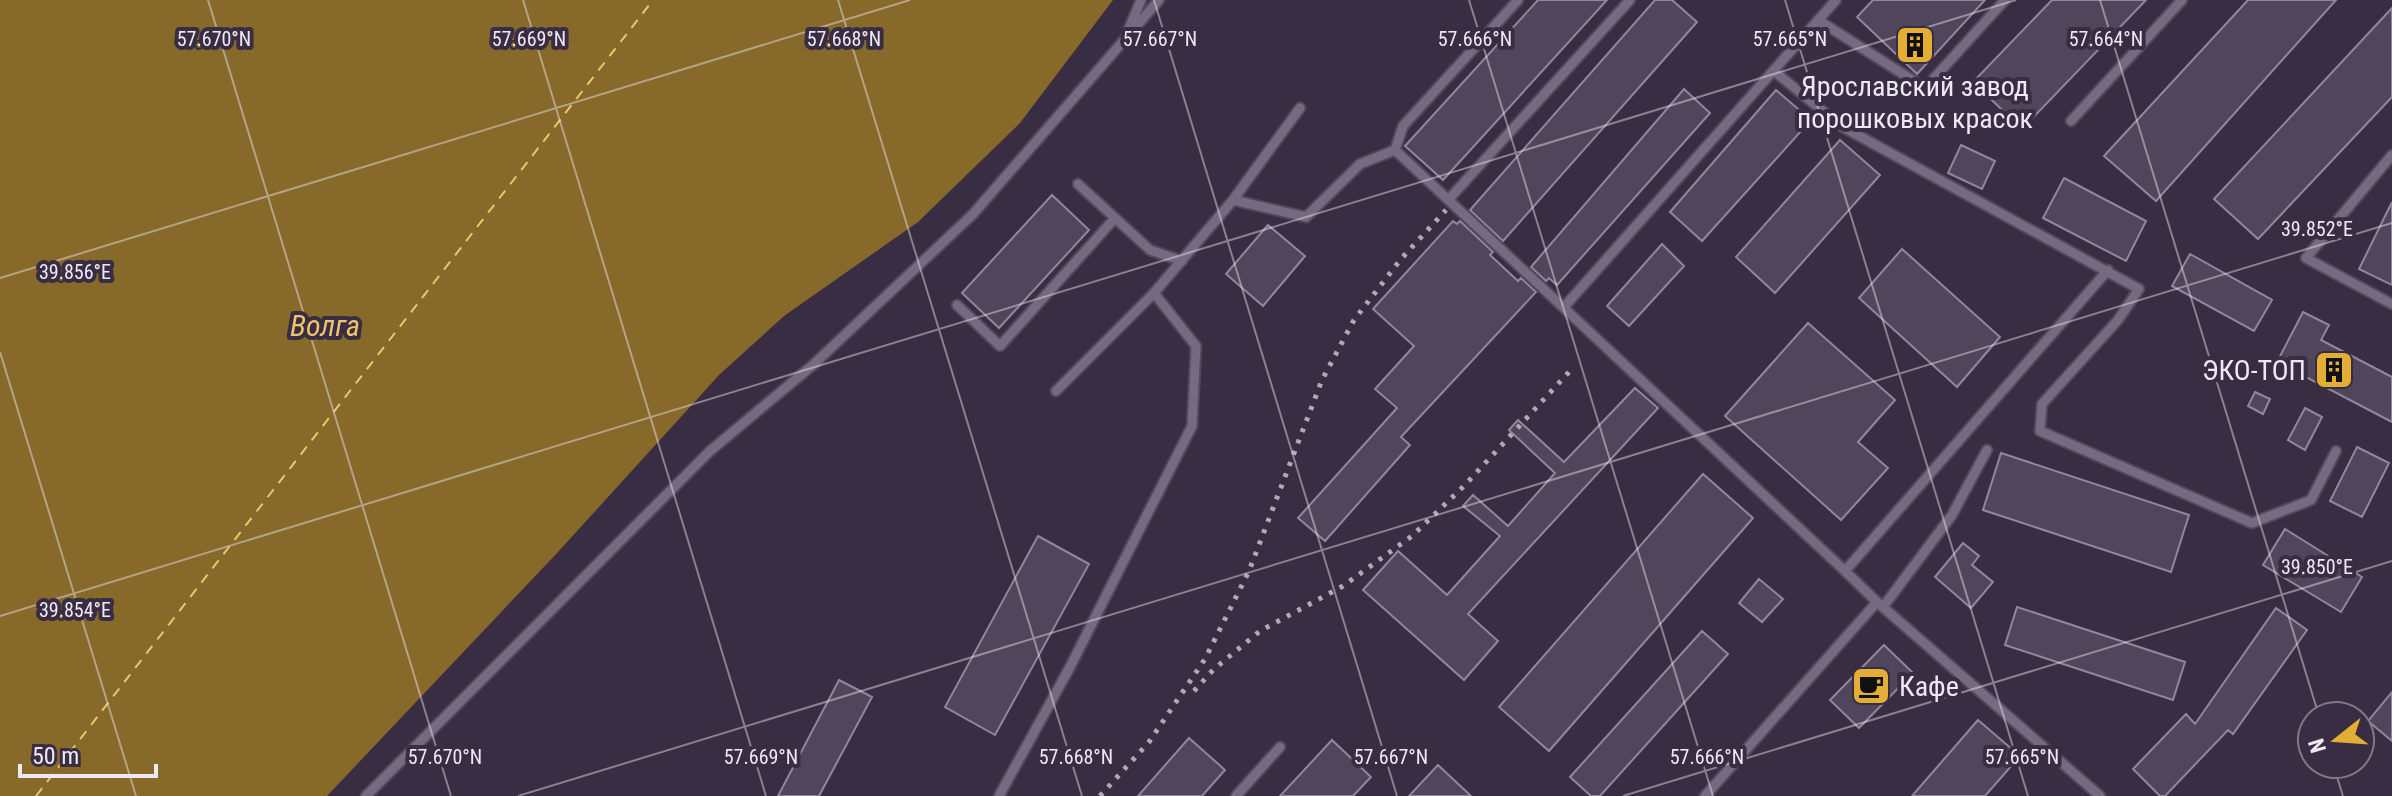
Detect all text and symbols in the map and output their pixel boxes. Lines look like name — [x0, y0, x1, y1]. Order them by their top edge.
building icon: Ярославский завод порошковых красок — [1894, 24, 1936, 66]
text: 57.670°N — [177, 27, 251, 51]
text: 57.669°N — [492, 27, 566, 51]
text: 57.668°N — [807, 27, 881, 51]
text: 57.667°N — [1123, 27, 1197, 51]
text: 57.666°N — [1438, 27, 1512, 51]
text: 57.665°N — [1753, 27, 1827, 51]
text: 57.664°N — [2069, 27, 2143, 51]
place label: Ярославский завод порошковых красок — [1797, 70, 2033, 135]
text: 39.852°E — [2281, 217, 2353, 241]
text: 39.856°E — [39, 260, 111, 284]
water label: Волга — [290, 308, 360, 343]
building icon: ЭКО-ТОП — [2313, 349, 2355, 391]
place label: ЭКО-ТОП — [2202, 354, 2306, 387]
text: 39.850°E — [2281, 555, 2353, 579]
text: 39.854°E — [39, 598, 111, 622]
cafe icon: Кафе — [1850, 665, 1892, 707]
place label: Кафе — [1899, 670, 1959, 703]
north arrow — [2296, 700, 2376, 780]
scale bar — [20, 728, 156, 778]
text: N — [2303, 736, 2331, 756]
text: 50 m — [32, 742, 79, 770]
text: 57.670°N — [408, 745, 482, 769]
text: 57.669°N — [724, 745, 798, 769]
text: 57.668°N — [1039, 745, 1113, 769]
text: 57.667°N — [1354, 745, 1428, 769]
text: 57.666°N — [1670, 745, 1744, 769]
text: 57.665°N — [1985, 745, 2059, 769]

